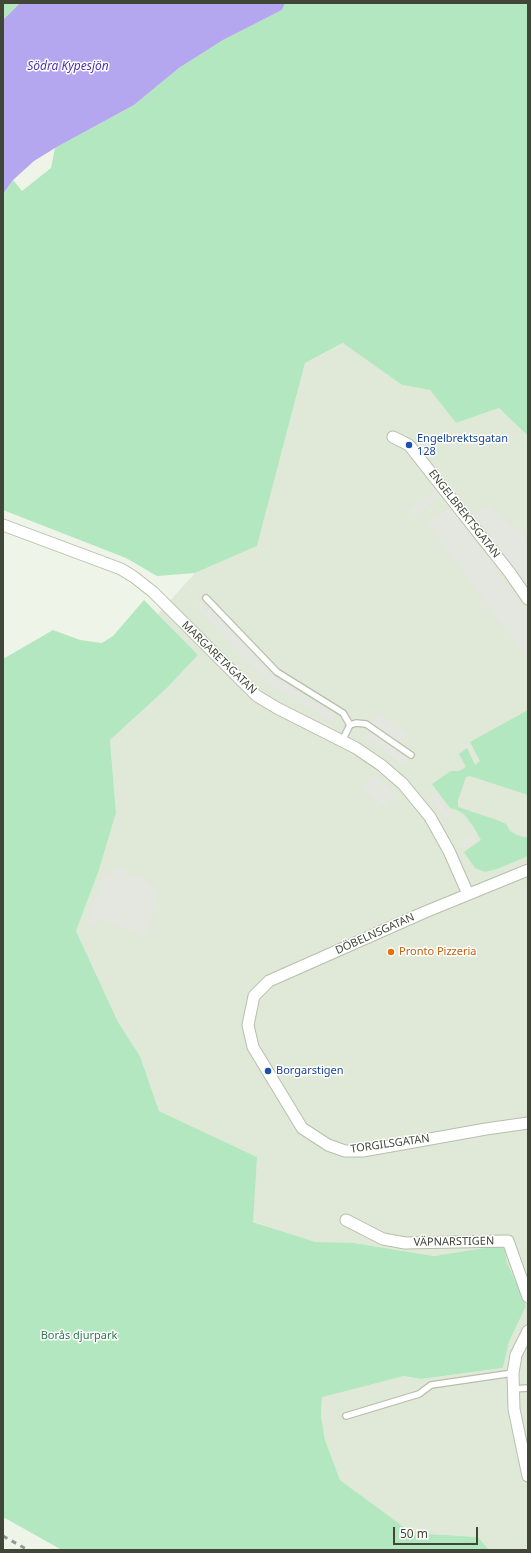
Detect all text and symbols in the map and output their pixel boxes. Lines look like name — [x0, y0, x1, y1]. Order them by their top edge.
water label: Södra Kypesjön — [27, 60, 109, 74]
place label: Engelbrektsgatan 128 — [417, 432, 508, 458]
marker: Engelbrektsgatan 128 — [404, 440, 414, 450]
street label: ENGELBREKTSGATAN — [425, 467, 503, 561]
street label: MARGARETAGATAN — [179, 619, 259, 697]
street label: DÖBELNSGATAN — [333, 911, 417, 957]
place label: Pronto Pizzeria — [399, 945, 477, 959]
marker: Pronto Pizzeria — [386, 947, 396, 957]
place label: Borgarstigen — [276, 1064, 344, 1078]
marker: Borgarstigen — [263, 1066, 273, 1076]
street label: TORGILSGATAN — [350, 1132, 430, 1156]
street label: VÄPNARSTIGEN — [414, 1235, 494, 1249]
park label: Borås djurpark — [41, 1329, 117, 1343]
scale bar — [395, 1519, 480, 1545]
text: 50 m — [400, 1525, 428, 1542]

